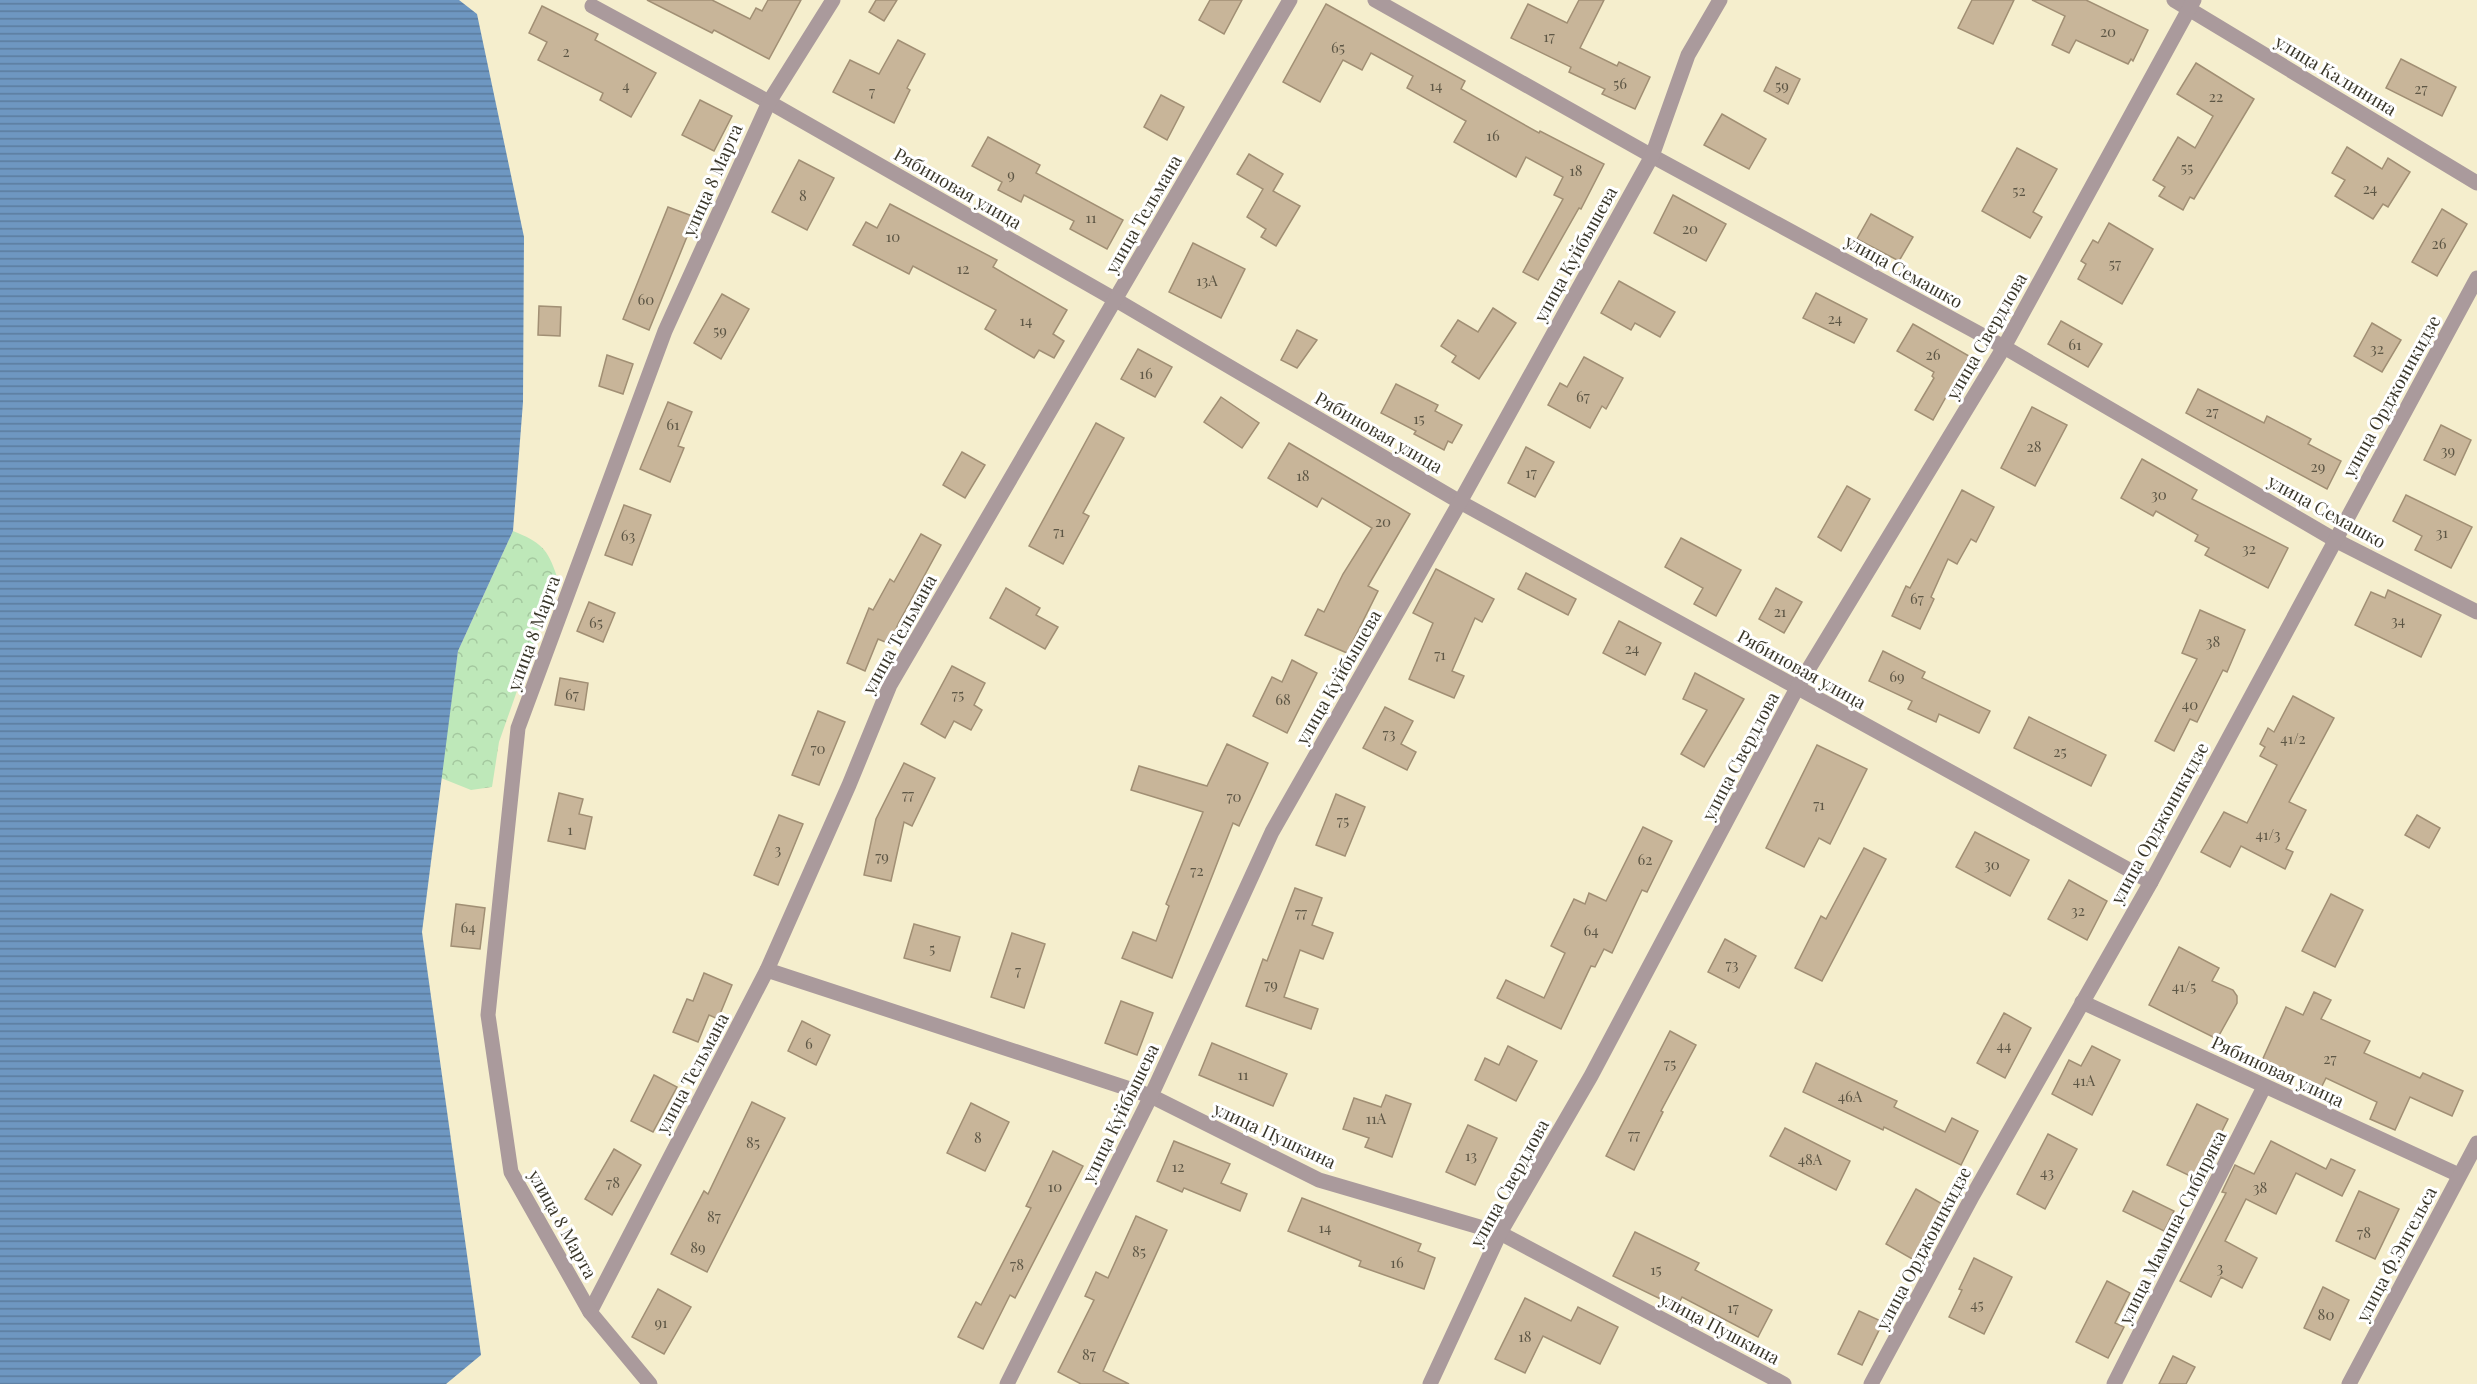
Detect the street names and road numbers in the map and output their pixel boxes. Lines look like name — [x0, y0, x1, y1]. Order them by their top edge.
street label: улица Калинина — [2270, 29, 2401, 121]
street label: улица 8 Марта — [676, 120, 748, 241]
street label: Рябиновая улица — [890, 142, 1026, 234]
street label: улица Тельмана — [1099, 150, 1187, 279]
street label: улица Куйбышева — [1527, 182, 1622, 327]
street label: улица Семашко — [1840, 228, 1967, 313]
street label: улица Свердлова — [1939, 268, 2032, 405]
street label: улица Орджоникидзе — [2336, 311, 2445, 482]
street label: Рябиновая улица — [1311, 386, 1447, 478]
street label: улица Семашко — [2263, 468, 2390, 553]
street label: улица Тельмана — [856, 570, 942, 699]
street label: улица 8 Марта — [501, 572, 565, 695]
street label: улица Куйбышева — [1289, 605, 1386, 750]
street label: Рябиновая улица — [1733, 624, 1871, 714]
street label: улица Свердлова — [1695, 687, 1784, 826]
street label: улица Орджоникидзе — [2104, 738, 2213, 909]
street label: улица Тельмана — [650, 1008, 734, 1138]
street label: Рябиновая улица — [2208, 1030, 2348, 1112]
street label: улица Куйбышева — [1076, 1040, 1164, 1187]
street label: улица Пушкина — [1209, 1096, 1340, 1174]
street label: улица Свердлова — [1463, 1115, 1554, 1252]
street label: улица Мамина-Сибиряка — [2112, 1126, 2231, 1329]
street label: улица Орджоникидзе — [1869, 1162, 1976, 1335]
street label: улица 8 Марта — [523, 1164, 603, 1283]
street label: улица Ф.Энгельса — [2350, 1182, 2442, 1327]
street label: улица Пушкина — [1655, 1286, 1784, 1370]

